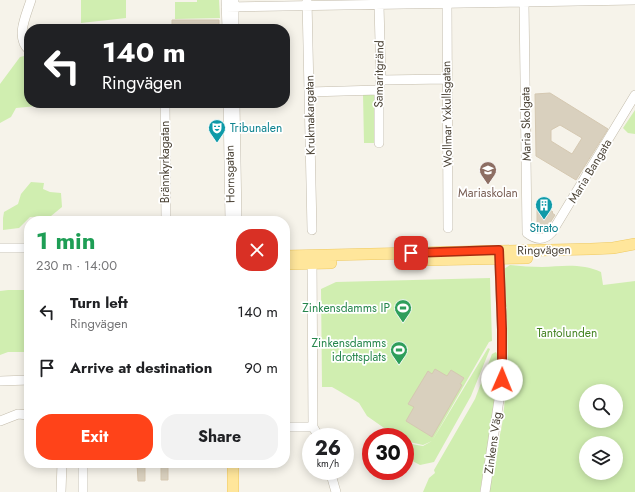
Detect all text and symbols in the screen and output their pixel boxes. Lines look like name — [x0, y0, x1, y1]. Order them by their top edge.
text: 140 m — [102, 32, 186, 73]
icon: left — [36, 40, 88, 92]
street label: Samaritgränd — [369, 40, 389, 108]
street label: Wollmar Yxkullsgatan — [437, 61, 457, 167]
text: Ringvägen — [102, 70, 182, 96]
street label: Krukmakargatan — [300, 75, 320, 155]
street label: Maria Skolgata — [516, 86, 536, 161]
theatre icon: Tribunalen — [207, 118, 227, 143]
place label: Tribunalen — [230, 119, 282, 137]
street label: Brännkyrkagatan — [156, 121, 174, 203]
street label: Maria Bangata — [564, 135, 616, 207]
street label: Hornsgatan — [220, 145, 240, 203]
school or university icon: Mariaskolan — [478, 160, 498, 185]
place label: Mariaskolan — [458, 184, 518, 202]
building icon: Strato — [534, 195, 554, 220]
place label: Strato — [530, 219, 559, 237]
text: 1 min — [36, 223, 96, 258]
button: close — [236, 229, 278, 271]
pin — [394, 236, 428, 270]
street label: Ringvägen — [517, 241, 571, 259]
icon: arrive — [400, 242, 422, 264]
text: 230 m · 14:00 — [36, 256, 117, 275]
text: Turn left — [70, 292, 128, 314]
sports icon: Zinkensdamms IP — [393, 298, 413, 323]
place label: Zinkensdamms IP — [302, 299, 390, 317]
icon: left — [36, 301, 58, 323]
text: 140 m — [237, 301, 278, 323]
text: Ringvägen — [70, 314, 128, 333]
park label: Tantolunden — [537, 324, 597, 342]
place label: Zinkensdamms idrottsplats — [311, 334, 386, 366]
sports icon: Zinkensdamms idrottsplats — [389, 340, 409, 365]
icon: arrive — [36, 357, 58, 379]
text: Arrive at destination — [70, 357, 212, 379]
text: 90 m — [244, 357, 278, 379]
position arrow — [481, 359, 523, 401]
map controls — [579, 384, 623, 480]
button: search — [579, 384, 623, 428]
street label: Zinkens Väg — [480, 411, 506, 475]
button: Exit — [36, 414, 153, 460]
button: Share — [161, 414, 278, 460]
speed limit sign: 30 — [362, 428, 414, 480]
text: 26 — [315, 434, 341, 463]
button: layers — [579, 436, 623, 480]
text: km/h — [317, 456, 339, 471]

